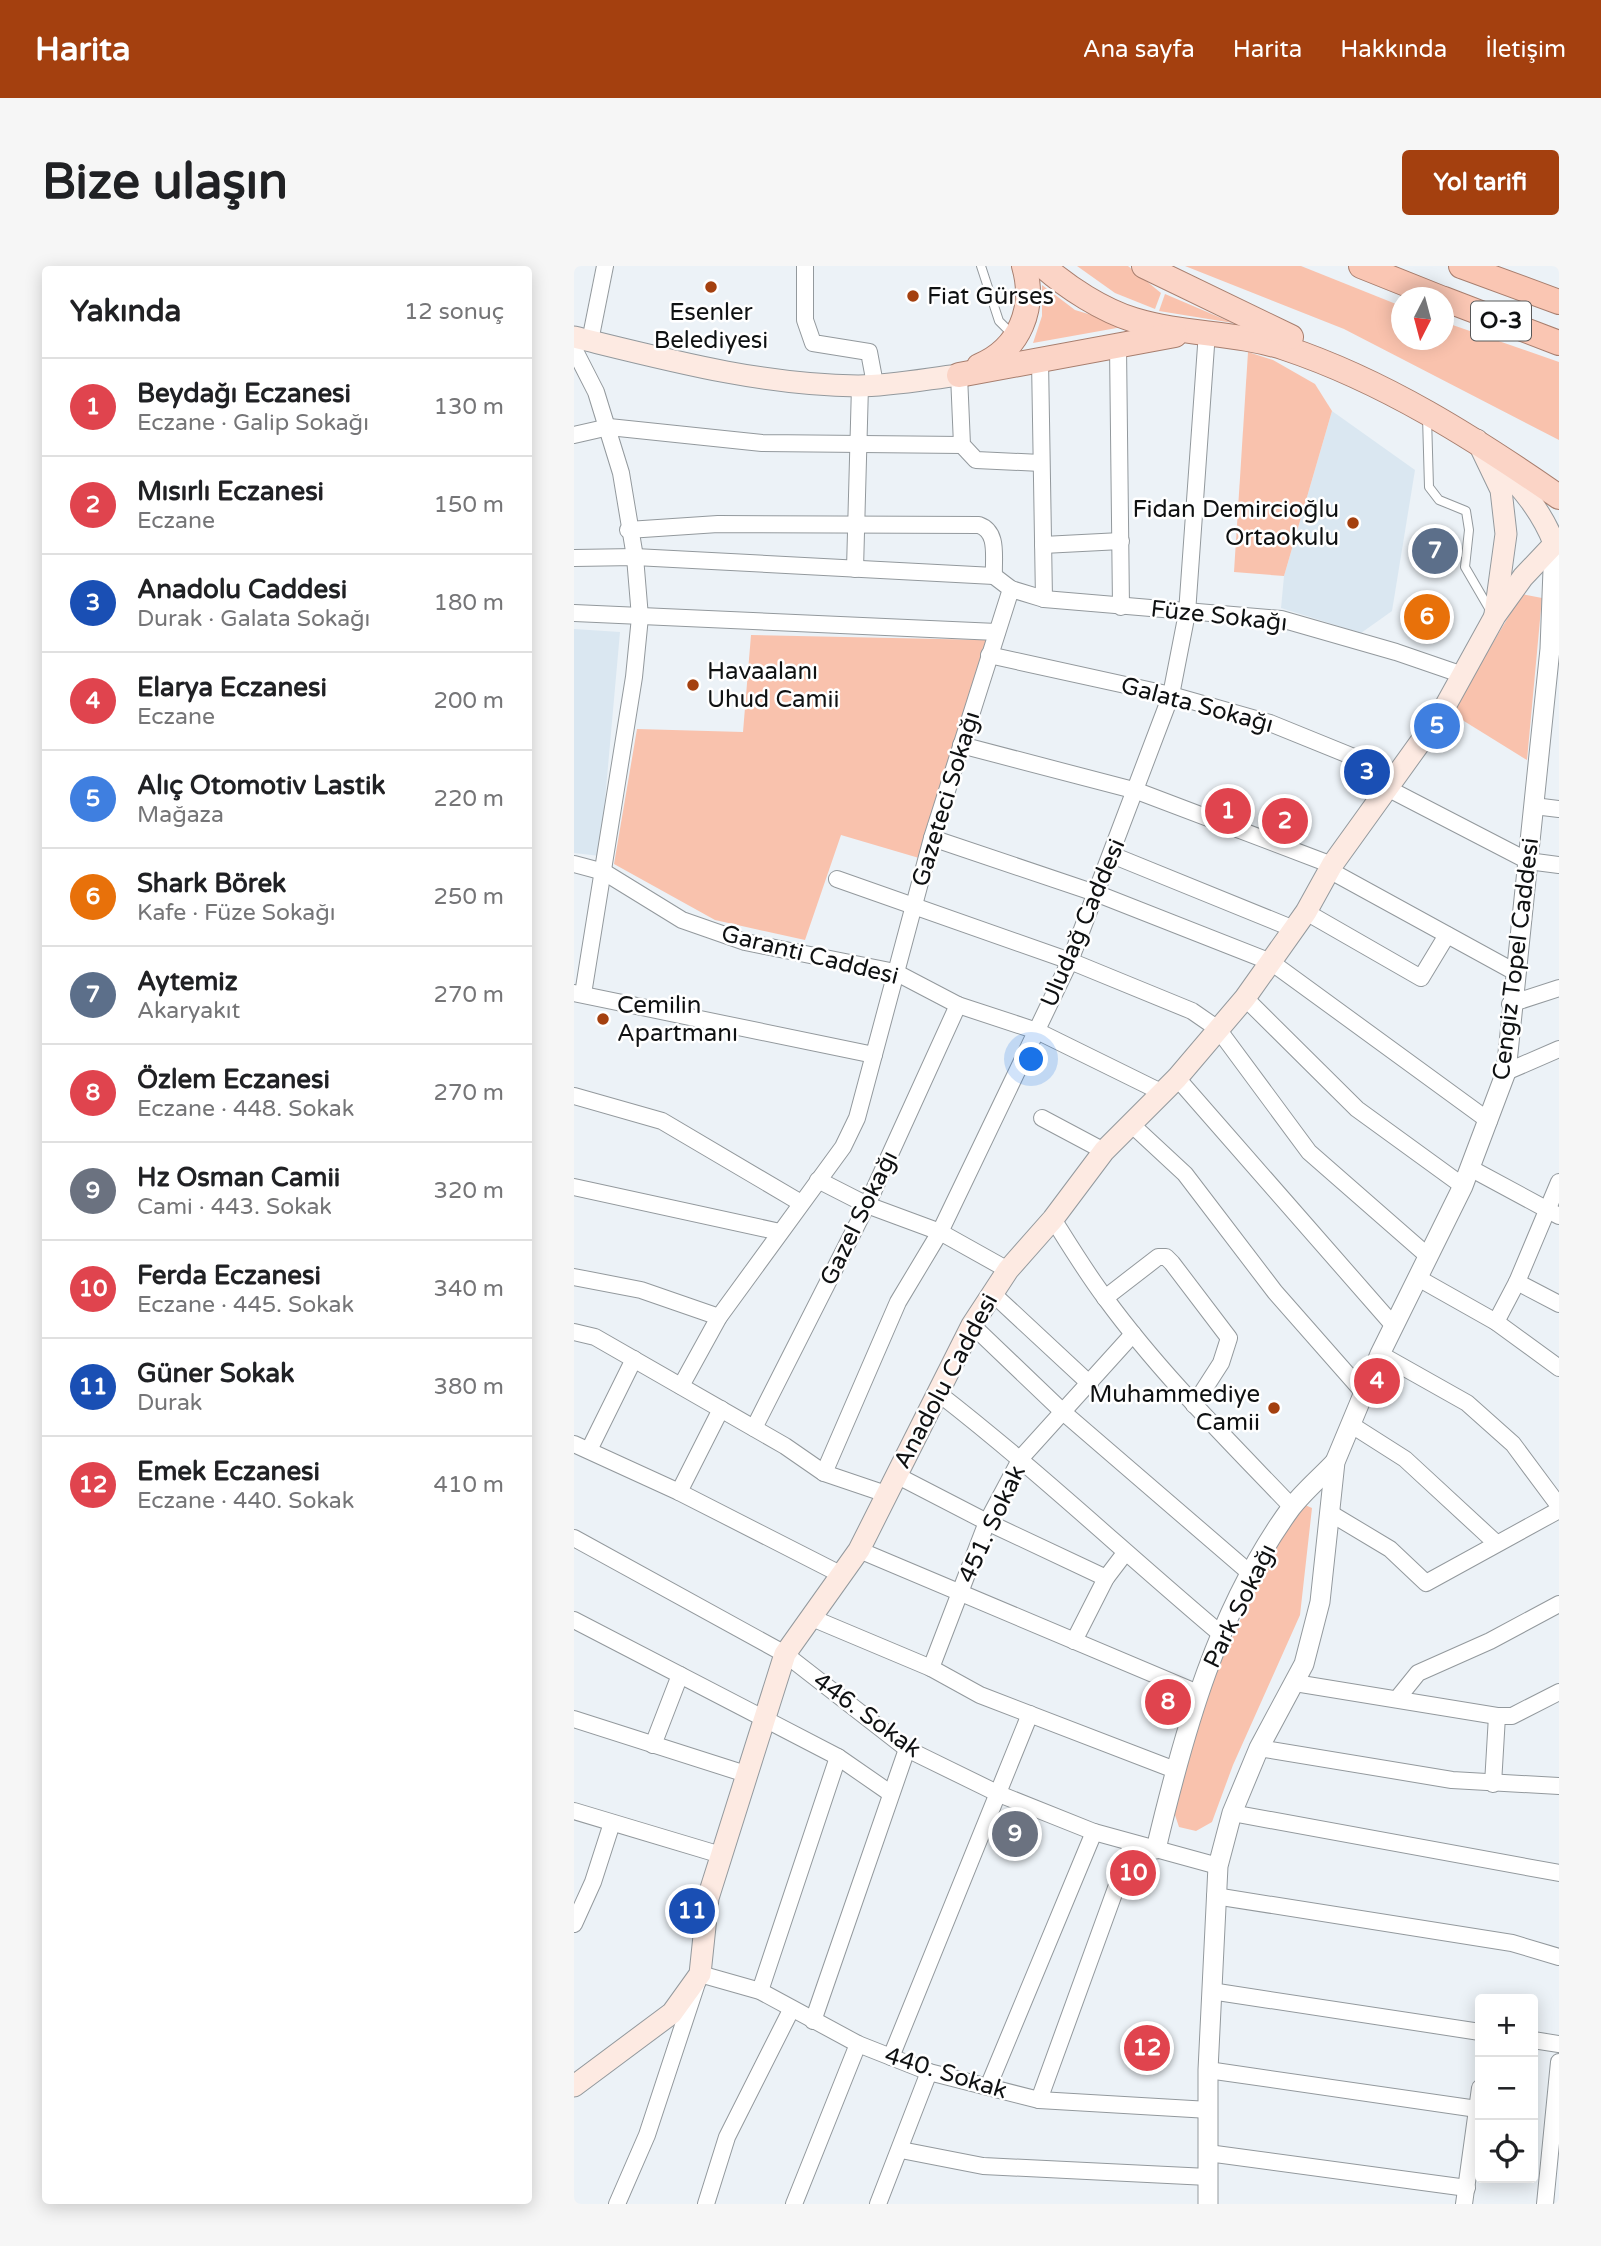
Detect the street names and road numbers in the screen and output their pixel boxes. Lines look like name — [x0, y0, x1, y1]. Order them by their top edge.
road number: O-3 — [1471, 302, 1531, 340]
street label: Füze Sokağı — [1149, 594, 1289, 638]
street label: Galata Sokağı — [1118, 671, 1276, 739]
street label: Gazeteci Sokağı — [906, 708, 986, 890]
street label: Uludağ Caddesi — [1034, 834, 1132, 1012]
street label: Cengiz Topel Caddesi — [1487, 836, 1545, 1082]
street label: Garanti Caddesi — [718, 919, 902, 991]
street label: Gazel Sokağı — [814, 1146, 904, 1290]
street label: Anadolu Caddesi — [888, 1289, 1004, 1473]
street label: 451. Sokak — [952, 1461, 1032, 1587]
street label: Park Sokağı — [1198, 1539, 1282, 1673]
street label: 446. Sokak — [807, 1666, 927, 1764]
street label: 440. Sokak — [881, 2041, 1011, 2105]

